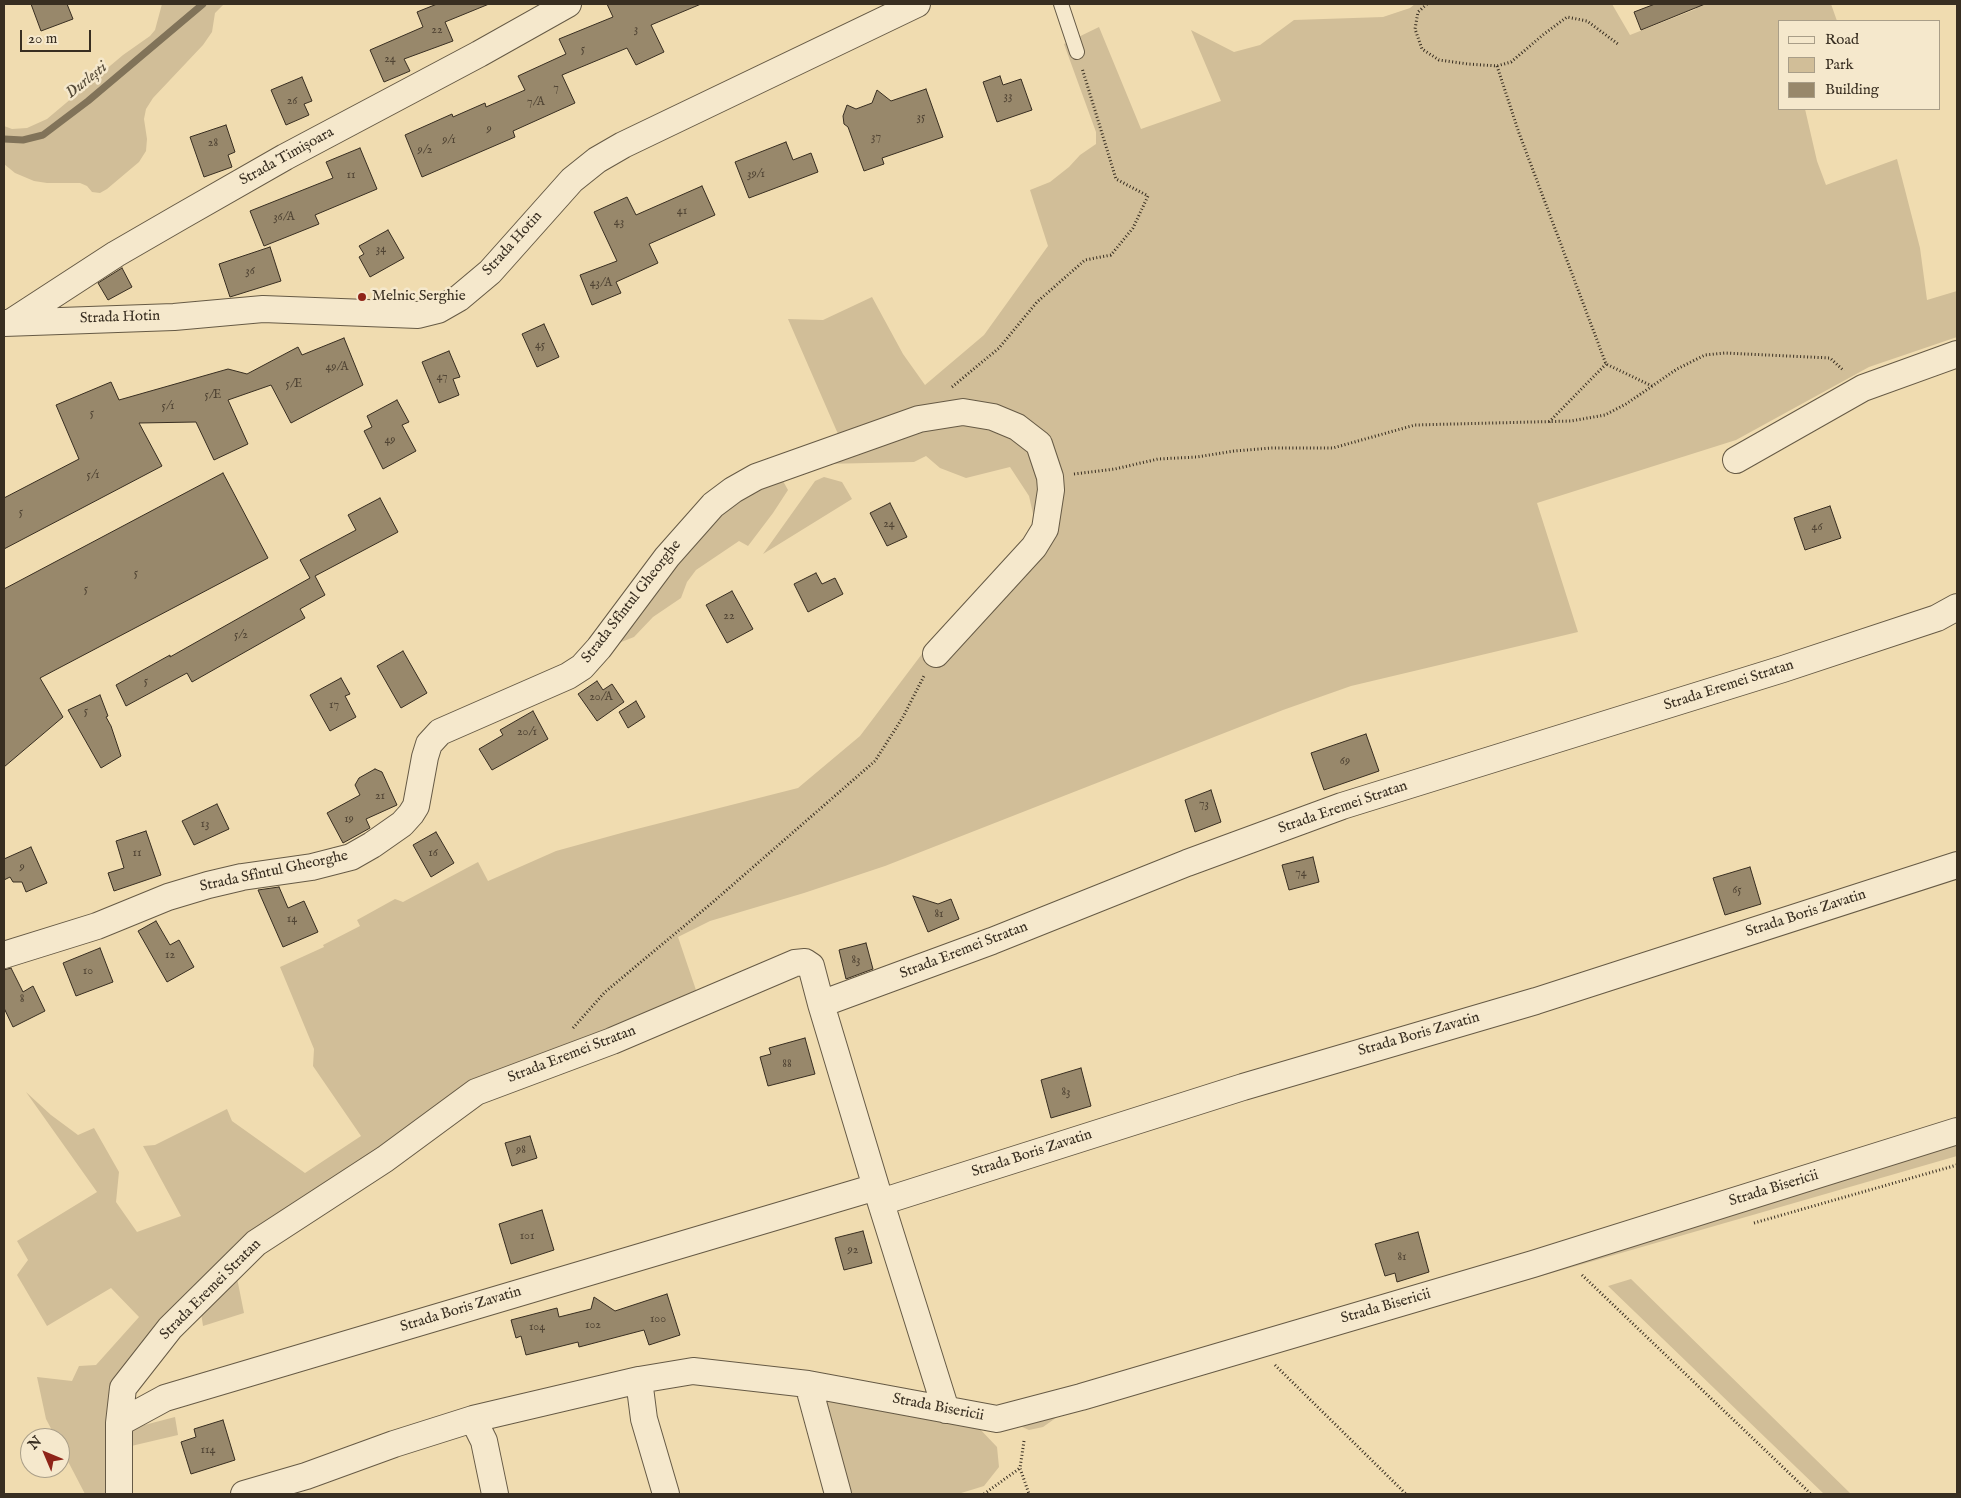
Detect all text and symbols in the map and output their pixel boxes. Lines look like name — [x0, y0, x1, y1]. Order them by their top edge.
scale bar — [22, 20, 94, 52]
legend — [1778, 20, 1941, 110]
house number: 3 — [634, 23, 638, 37]
house number: 22 — [431, 24, 443, 38]
text: 20 m — [28, 29, 57, 48]
text: Road — [1825, 30, 1859, 49]
house number: 5 — [581, 43, 585, 57]
house number: 24 — [384, 53, 396, 67]
text: Park — [1825, 55, 1854, 74]
water label: Durlești — [63, 59, 111, 103]
text: Building — [1825, 80, 1879, 99]
house number: 7 — [553, 82, 559, 96]
house number: 33 — [1004, 90, 1012, 104]
house number: 26 — [287, 95, 297, 109]
house number: 7/A — [527, 96, 545, 110]
house number: 35 — [917, 111, 925, 125]
house number: 9 — [486, 123, 492, 137]
street label: Strada Timișoara — [237, 124, 337, 190]
house number: 37 — [871, 131, 881, 145]
house number: 9/1 — [442, 134, 456, 148]
house number: 28 — [208, 137, 218, 151]
house number: 9/2 — [418, 144, 432, 158]
house number: 39/1 — [747, 168, 765, 182]
house number: 11 — [347, 169, 355, 183]
house number: 41 — [677, 205, 687, 219]
street label: Strada Hotin — [479, 208, 547, 280]
house number: 36/A — [273, 211, 295, 225]
house number: 43 — [614, 216, 624, 230]
house number: 34 — [376, 243, 386, 257]
house number: 36 — [245, 265, 255, 279]
house number: 43/A — [590, 277, 612, 291]
place label: Melnic Serghie — [372, 288, 466, 306]
marker: Melnic Serghie — [356, 291, 368, 303]
street label: Strada Hotin — [79, 308, 161, 328]
house number: 45 — [535, 339, 545, 353]
house number: 49/A — [325, 361, 349, 375]
house number: 47 — [436, 371, 448, 385]
house number: 5/E — [286, 378, 302, 392]
house number: 5/E — [205, 389, 221, 403]
house number: 5/1 — [162, 400, 174, 414]
house number: 5 — [90, 407, 94, 421]
house number: 49 — [384, 434, 396, 448]
house number: 5/1 — [87, 469, 99, 483]
house number: 5 — [19, 506, 23, 520]
house number: 24 — [883, 518, 895, 532]
house number: 46 — [1812, 521, 1822, 535]
street label: Strada Sfîntul Gheorghe — [578, 537, 686, 667]
house number: 5 — [134, 567, 138, 581]
house number: 5 — [84, 583, 88, 597]
house number: 22 — [723, 610, 735, 624]
house number: 5/2 — [234, 629, 248, 643]
street label: Strada Eremei Stratan — [1662, 657, 1796, 715]
house number: 5 — [144, 675, 148, 689]
house number: 20/A — [589, 691, 613, 705]
house number: 17 — [329, 699, 339, 713]
house number: 5 — [84, 705, 88, 719]
house number: 20/1 — [517, 726, 537, 740]
house number: 69 — [1340, 755, 1350, 769]
street label: Strada Eremei Stratan — [1276, 777, 1410, 839]
house number: 21 — [375, 790, 385, 804]
house number: 73 — [1199, 798, 1209, 812]
house number: 19 — [344, 813, 354, 827]
house number: 13 — [201, 818, 209, 832]
house number: 11 — [133, 847, 141, 861]
street label: Strada Sfîntul Gheorghe — [198, 847, 350, 897]
house number: 16 — [428, 847, 438, 861]
house number: 9 — [19, 861, 25, 875]
house number: 74 — [1295, 867, 1307, 881]
house number: 65 — [1732, 884, 1742, 898]
street label: Strada Boris Zavatin — [1743, 886, 1869, 942]
house number: 81 — [934, 908, 944, 922]
house number: 14 — [287, 913, 297, 927]
street label: Strada Eremei Stratan — [898, 918, 1030, 984]
house number: 12 — [165, 949, 175, 963]
house number: 83 — [851, 954, 861, 968]
house number: 10 — [83, 965, 93, 979]
house number: 8 — [20, 993, 24, 1007]
street label: Strada Boris Zavatin — [1356, 1009, 1482, 1061]
street label: Strada Eremei Stratan — [506, 1022, 638, 1088]
house number: 88 — [782, 1058, 792, 1072]
house number: 83 — [1061, 1086, 1071, 1100]
street label: Strada Boris Zavatin — [969, 1126, 1095, 1182]
house number: 98 — [516, 1144, 526, 1158]
street label: Strada Bisericii — [1727, 1167, 1821, 1211]
house number: 101 — [520, 1230, 534, 1244]
street label: Strada Eremei Stratan — [157, 1236, 265, 1344]
house number: 92 — [848, 1244, 858, 1258]
house number: 81 — [1397, 1251, 1407, 1265]
street label: Strada Boris Zavatin — [398, 1283, 524, 1337]
street label: Strada Bisericii — [1339, 1286, 1433, 1328]
house number: 100 — [650, 1313, 666, 1327]
house number: 102 — [585, 1319, 601, 1333]
house number: 104 — [529, 1321, 545, 1335]
street label: Strada Bisericii — [891, 1390, 985, 1426]
north arrow — [20, 1428, 70, 1478]
text: N — [24, 1432, 46, 1454]
house number: 114 — [201, 1444, 215, 1458]

